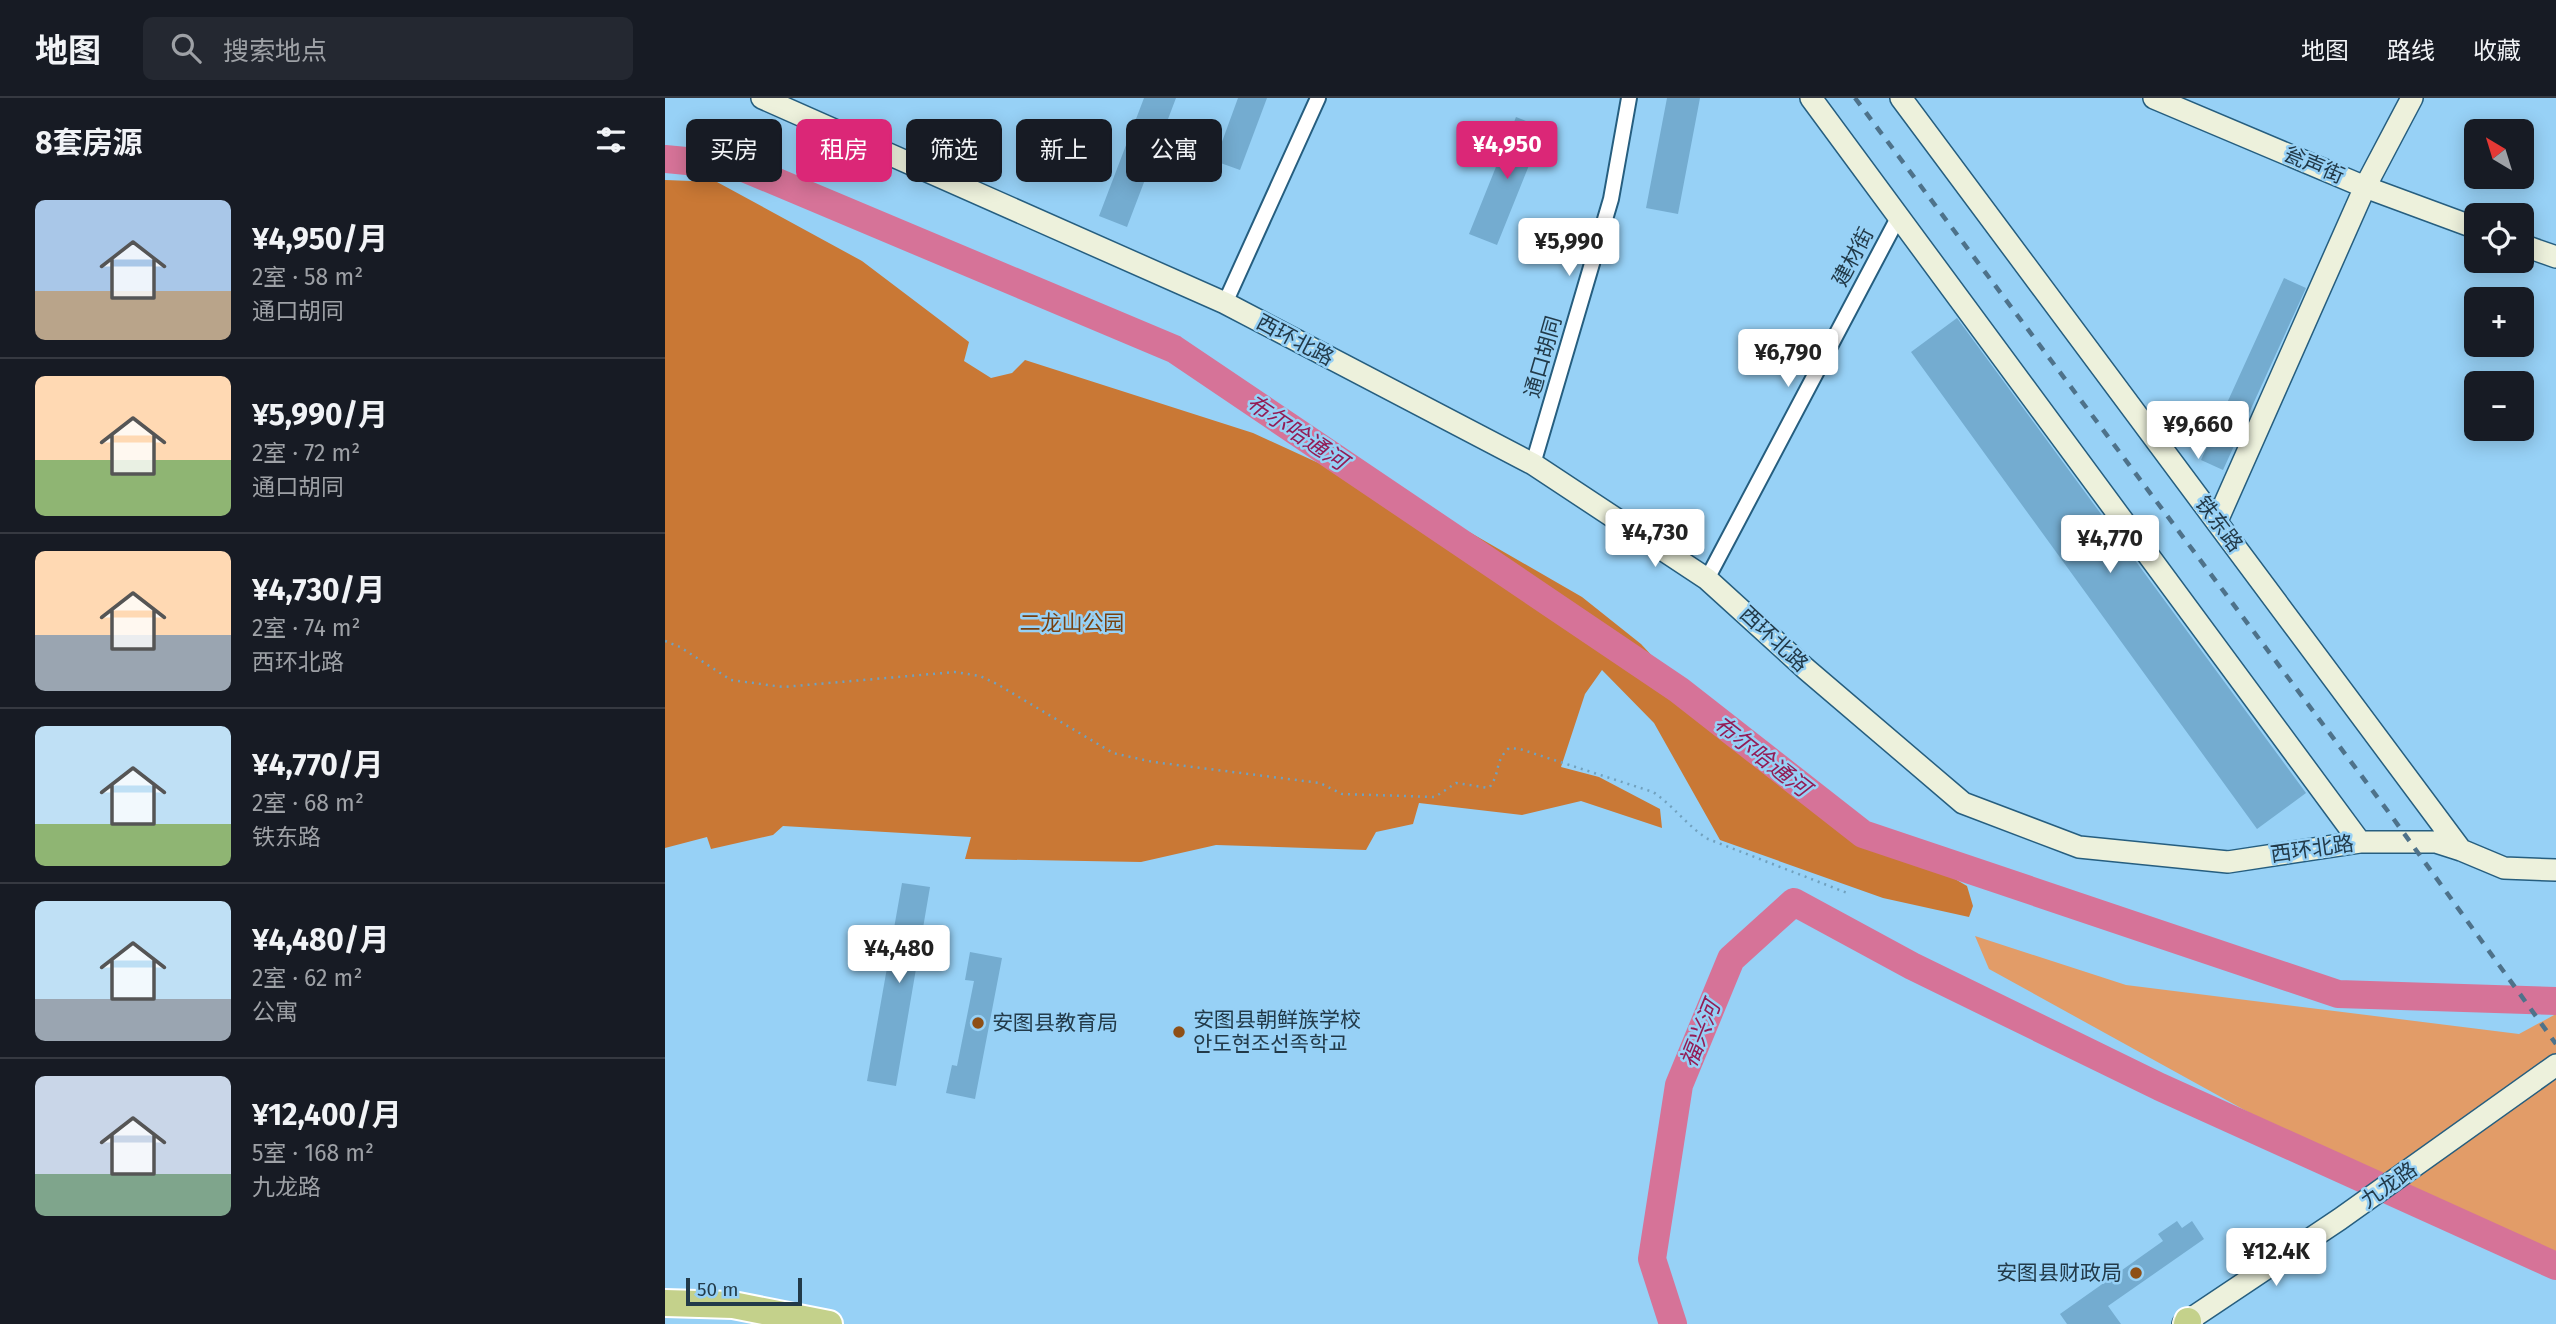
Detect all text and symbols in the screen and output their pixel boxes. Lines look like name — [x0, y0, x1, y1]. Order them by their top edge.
search box — [143, 17, 633, 80]
icon: search — [167, 29, 205, 67]
text: 地图 — [35, 31, 101, 71]
text: 搜索地点 — [223, 36, 327, 67]
text: 地图 — [2301, 37, 2349, 65]
text: 路线 — [2387, 37, 2435, 65]
text: 收藏 — [2473, 37, 2521, 65]
chip: 买房 — [686, 119, 782, 182]
chip: 租房 — [796, 119, 892, 182]
chip: 筛选 — [906, 119, 1002, 182]
chip: 新上 — [1016, 119, 1112, 182]
chip: 公寓 — [1126, 119, 1222, 182]
north arrow — [2464, 119, 2534, 189]
map controls — [2464, 119, 2534, 441]
icon: filters — [592, 121, 630, 159]
pin: ¥4,950 — [1450, 122, 1564, 181]
text: 8套房源 — [35, 125, 142, 161]
text: ¥4,950 — [1472, 130, 1542, 158]
street label: 瓮声街 — [2280, 141, 2348, 189]
button: locate — [2464, 203, 2534, 273]
pin: ¥5,990 — [1512, 218, 1626, 278]
text: ¥4,950/月 — [252, 221, 388, 257]
street label: 建材街 — [1827, 223, 1879, 291]
text: ¥5,990 — [1534, 227, 1604, 255]
icon: home — [91, 228, 175, 312]
text: 2室 · 58 m² — [252, 263, 363, 291]
button: + — [2464, 287, 2534, 357]
text: 通口胡同 — [252, 297, 344, 325]
street label: 西环北路 — [1252, 309, 1338, 371]
street label: 通口胡同 — [1519, 313, 1567, 401]
pin: ¥6,790 — [1731, 330, 1845, 389]
text: ¥6,790 — [1754, 338, 1822, 366]
button: − — [2464, 371, 2534, 441]
water label: 布尔哈通河 — [1242, 388, 1356, 478]
text: ¥5,990/月 — [252, 397, 388, 433]
pin: ¥9,660 — [2141, 402, 2255, 461]
icon: home — [91, 404, 175, 488]
text: ¥9,660 — [2163, 410, 2233, 438]
text: 2室 · 72 m² — [252, 439, 360, 467]
text: 通口胡同 — [252, 473, 344, 501]
street label: 铁东路 — [2190, 491, 2248, 557]
pin: ¥4,730 — [1598, 510, 1712, 569]
pin: ¥4,770 — [2053, 516, 2167, 575]
text: ¥4,730 — [1621, 518, 1689, 546]
text: ¥4,770 — [2077, 524, 2143, 552]
text: ¥4,730/月 — [252, 572, 385, 608]
icon: home — [91, 579, 175, 663]
street label: 西环北路 — [1734, 601, 1814, 677]
park label: 二龙山公园 — [1020, 610, 1125, 636]
text: 2室 · 74 m² — [252, 614, 361, 642]
text: 西环北路 — [252, 648, 344, 676]
water label: 布尔哈通河 — [1708, 710, 1819, 805]
text: ¥4,770/月 — [252, 747, 384, 783]
icon: home — [91, 754, 175, 838]
text: 2室 · 68 m² — [252, 789, 364, 817]
text: 铁东路 — [252, 823, 321, 851]
street label: 西环北路 — [2269, 830, 2355, 868]
text: ¥4,480/月 — [252, 922, 389, 958]
pin: ¥4,480 — [842, 926, 956, 985]
icon: home — [91, 929, 175, 1013]
text: ¥4,480 — [864, 934, 934, 962]
text: 2室 · 62 m² — [252, 964, 362, 992]
water label: 福兴河 — [1674, 993, 1727, 1071]
text: 公寓 — [252, 998, 298, 1026]
place label: 安图县朝鲜族学校 안도현조선족학교 — [1193, 1007, 1361, 1057]
place label: 安图县教育局 — [992, 1010, 1118, 1036]
marker: 安图县教育局 — [970, 1015, 986, 1031]
marker: 安图县朝鲜族学校 안도현조선족학교 — [1171, 1024, 1187, 1040]
text: ¥12,400/月 — [252, 1097, 402, 1133]
icon: home — [91, 1104, 175, 1188]
text: 5室 · 168 m² — [252, 1139, 374, 1167]
street label: 九龙路 — [2356, 1156, 2422, 1214]
text: 九龙路 — [252, 1173, 321, 1201]
pin: ¥12.4K — [2219, 1228, 2333, 1288]
text: ¥12.4K — [2242, 1237, 2310, 1265]
place label: 安图县财政局 — [1996, 1260, 2122, 1286]
marker: 安图县财政局 — [2128, 1265, 2144, 1281]
scale bar — [686, 1275, 801, 1307]
text: 50 m — [697, 1278, 738, 1301]

